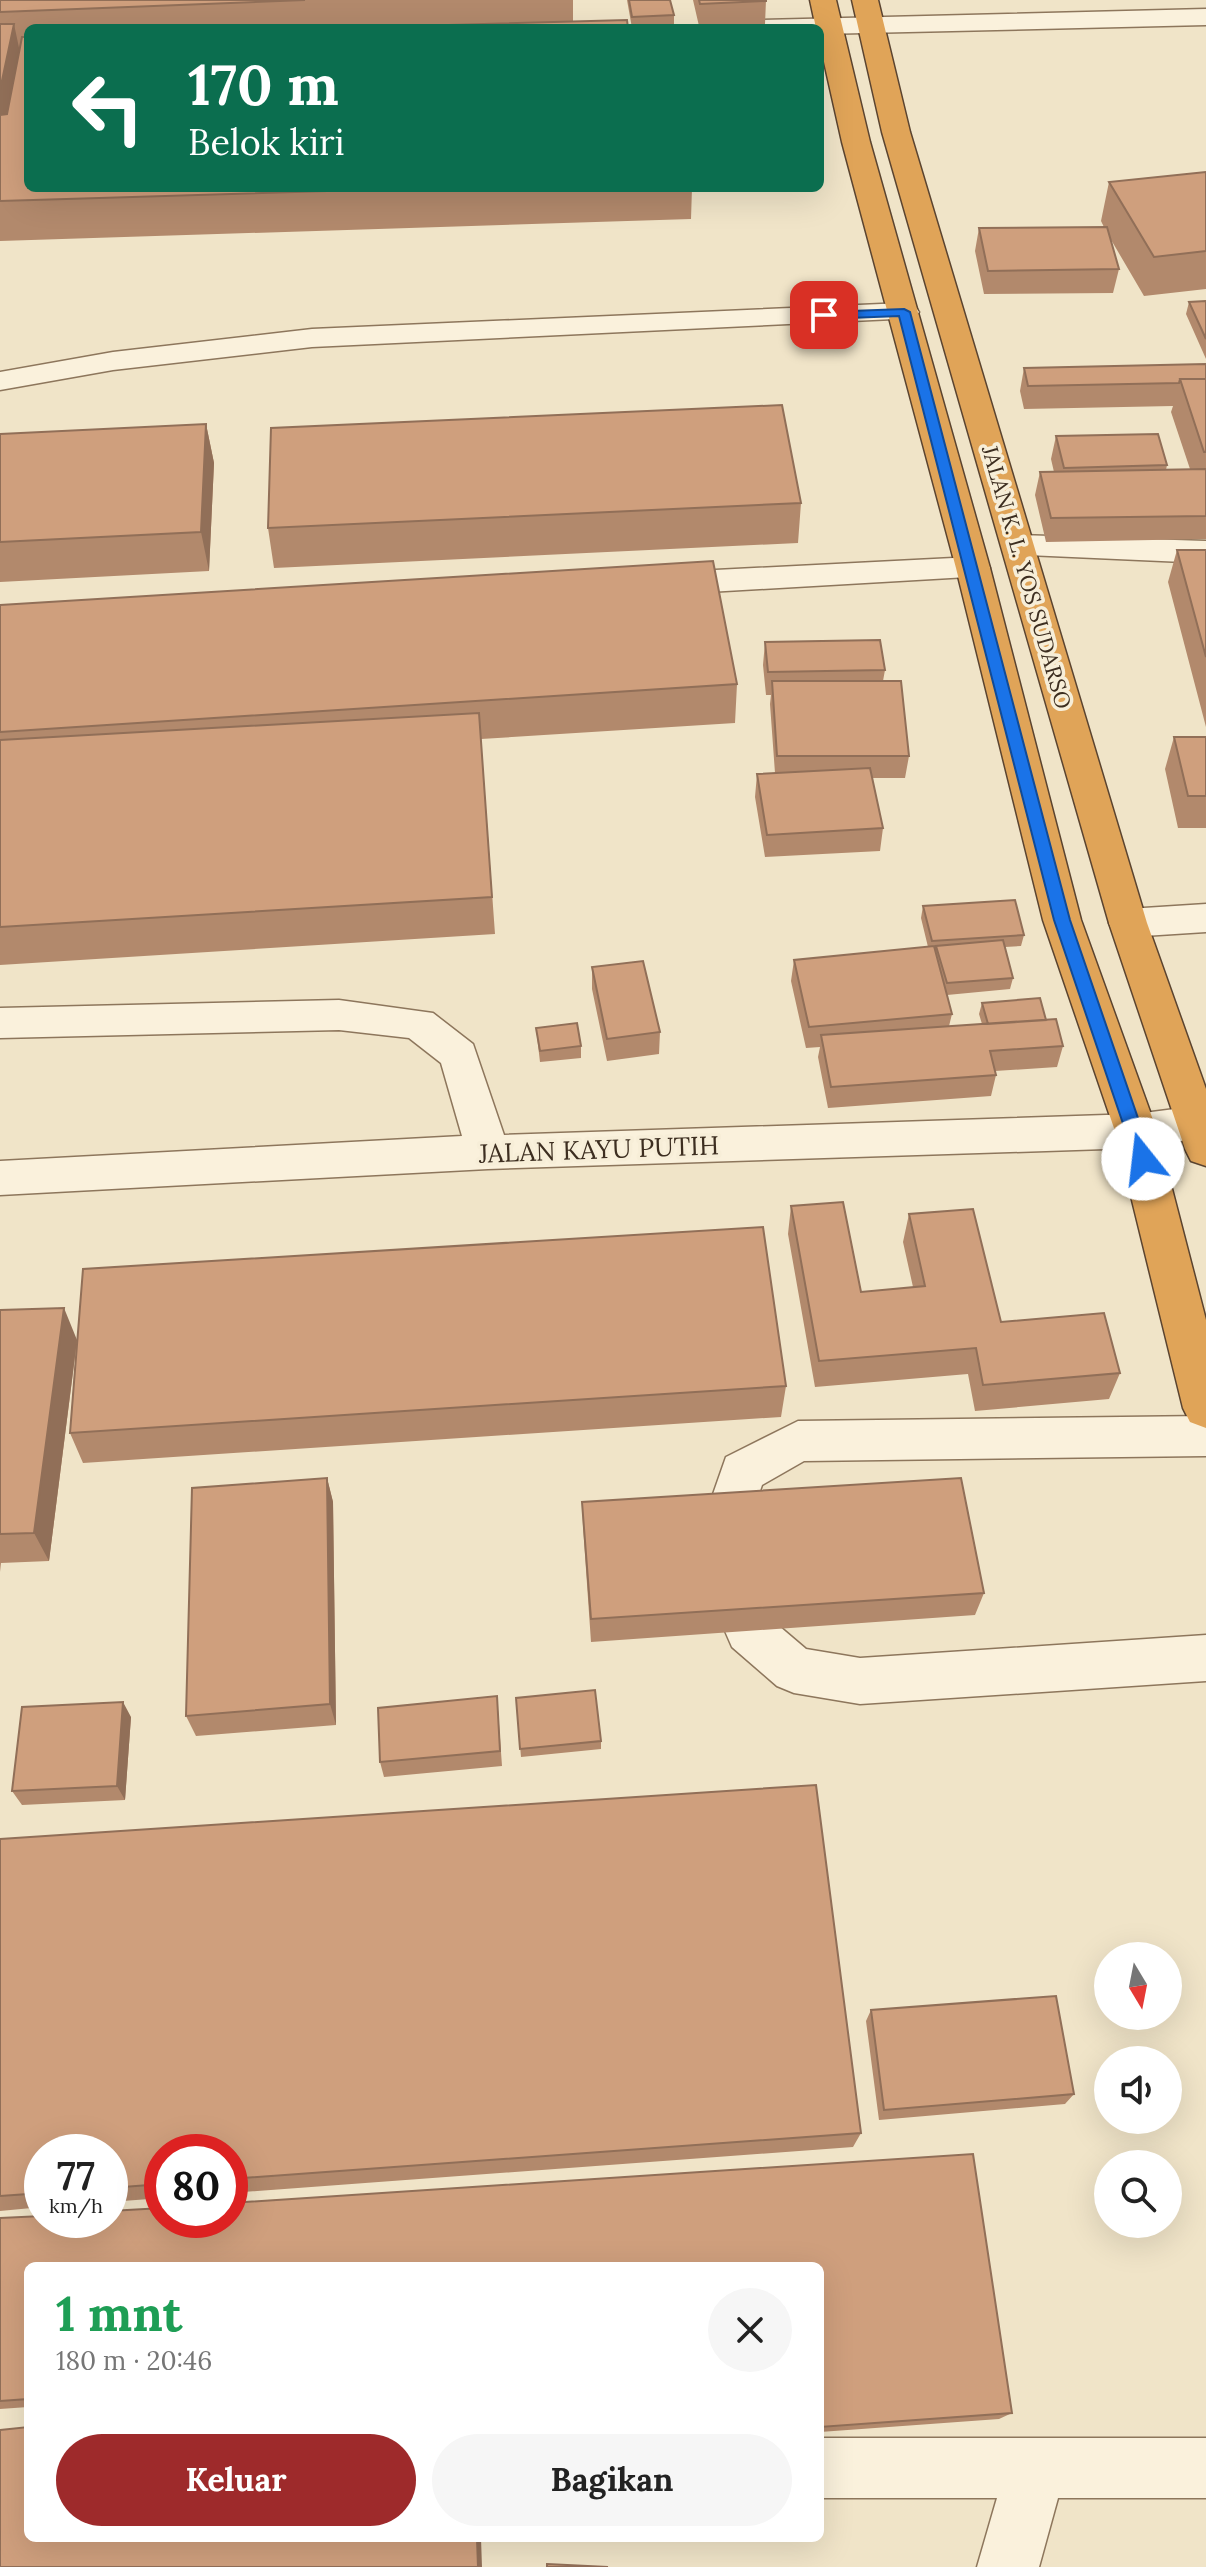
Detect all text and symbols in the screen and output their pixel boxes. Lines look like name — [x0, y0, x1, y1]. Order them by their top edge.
text: 170 m — [188, 49, 339, 120]
icon: left — [56, 56, 160, 160]
text: Belok kiri — [188, 119, 345, 165]
pin — [790, 281, 858, 349]
icon: arrive — [802, 293, 846, 337]
street label: JALAN K. L. YOS SUDARSO — [976, 441, 1078, 712]
position arrow — [1101, 1117, 1185, 1201]
street label: JALAN KAYU PUTIH — [477, 1128, 720, 1170]
north arrow — [1094, 1942, 1182, 2030]
map controls — [1094, 1942, 1182, 2238]
button: sound — [1094, 2046, 1182, 2134]
speed limit sign: 80 — [144, 2134, 248, 2238]
text: 77 — [57, 2150, 95, 2201]
button: search — [1094, 2150, 1182, 2238]
text: km/h — [49, 2193, 103, 2218]
text: 1 mnt — [56, 2283, 182, 2344]
button: close — [708, 2288, 792, 2372]
text: 180 m · 20:46 — [56, 2344, 212, 2377]
button: Keluar — [56, 2434, 416, 2526]
button: Bagikan — [432, 2434, 792, 2526]

